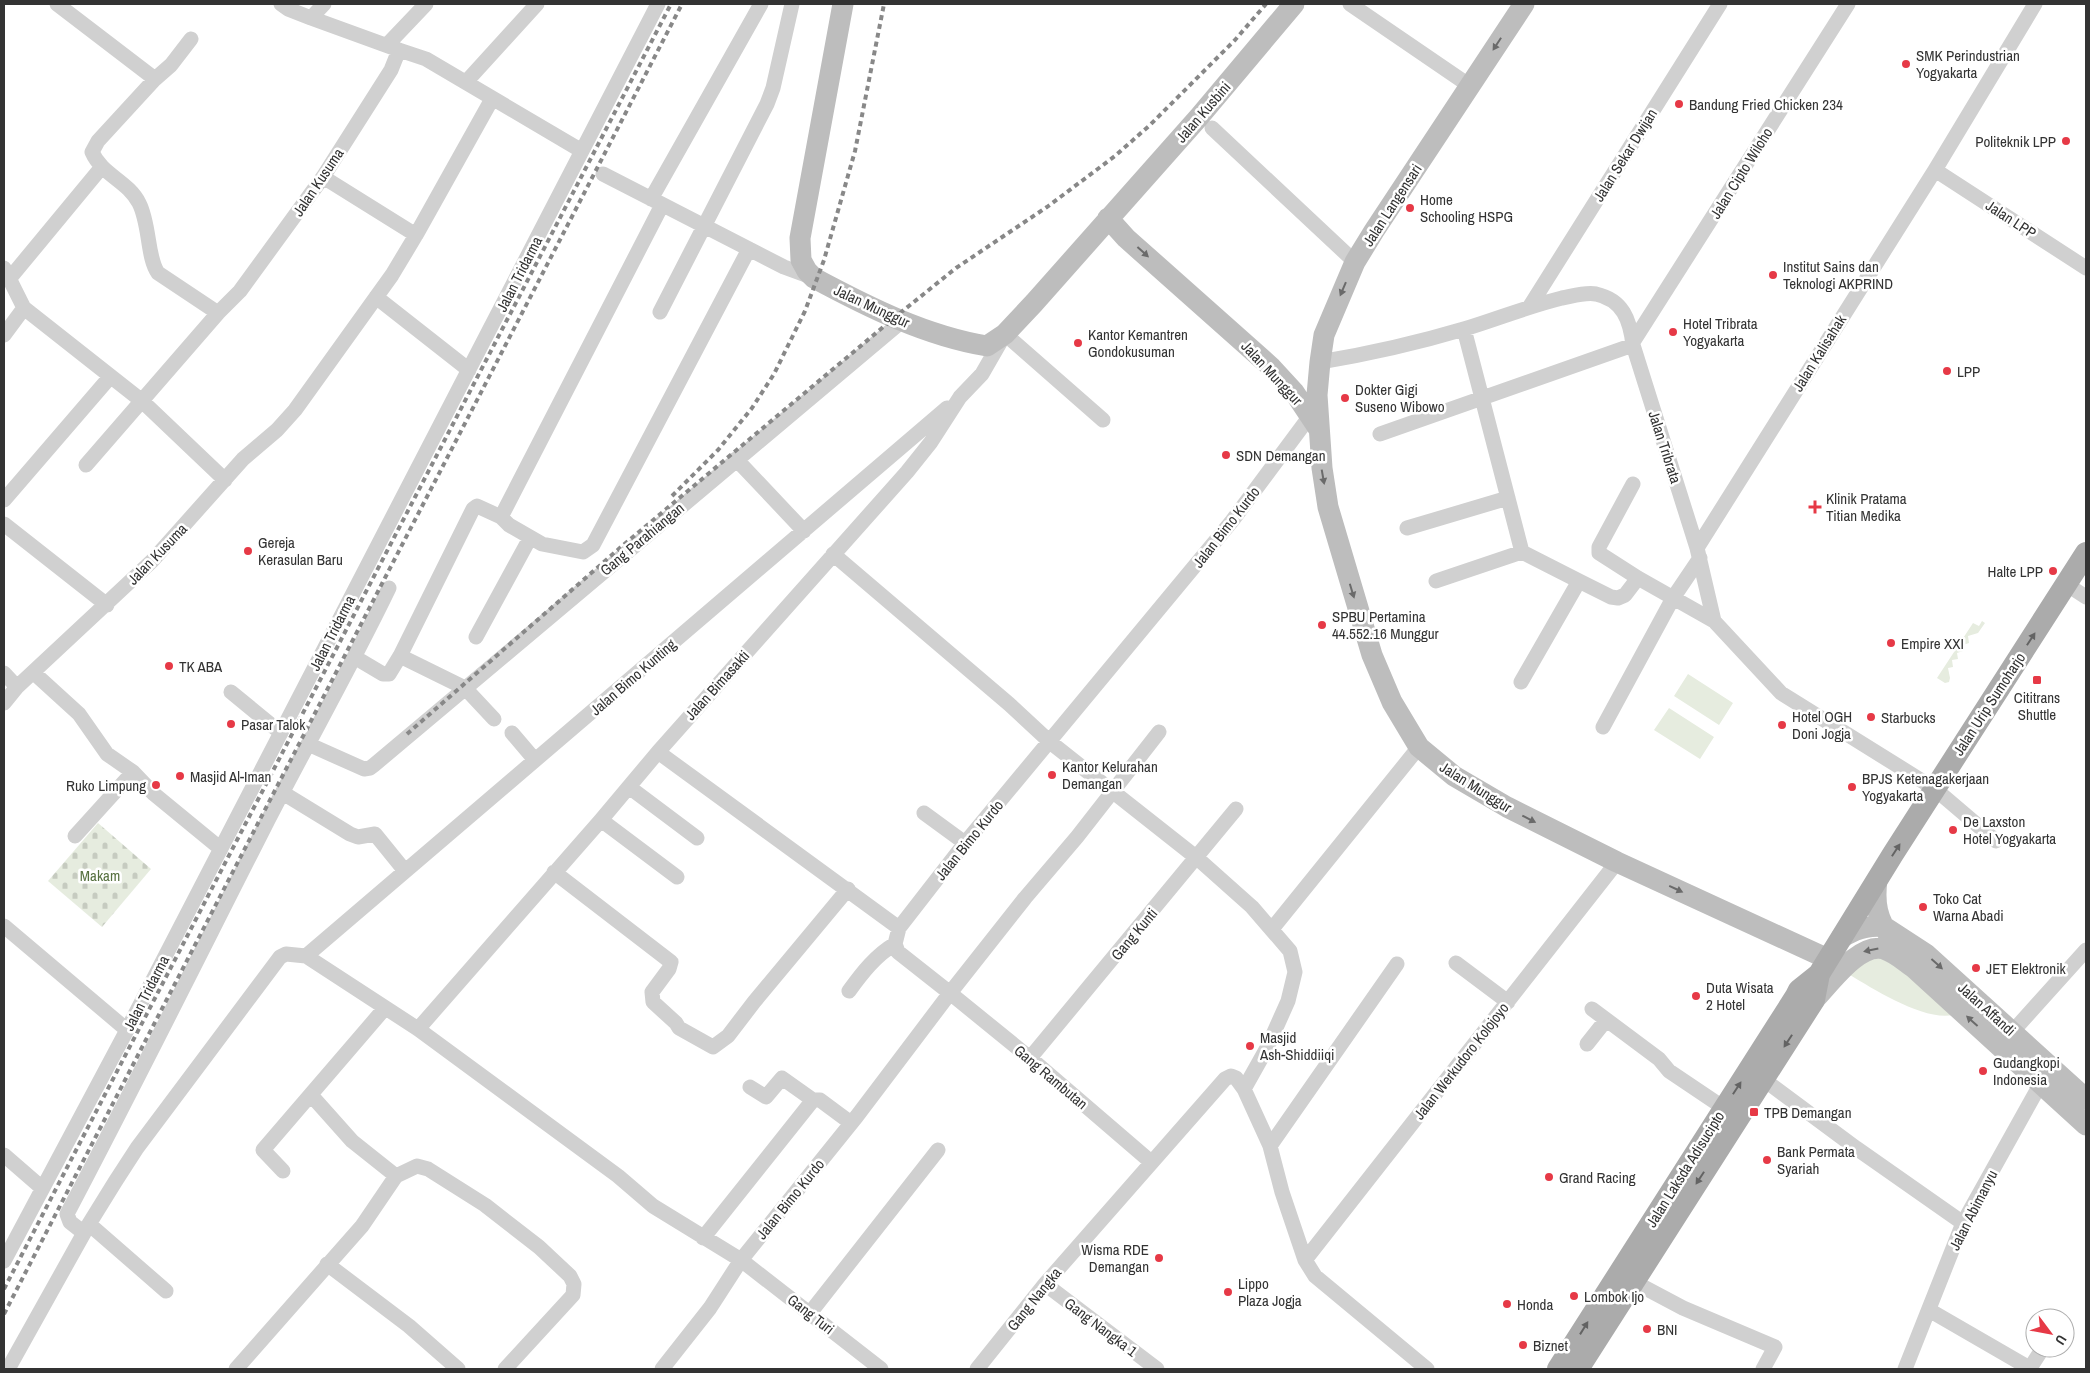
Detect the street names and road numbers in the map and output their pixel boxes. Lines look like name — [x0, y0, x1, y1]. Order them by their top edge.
street label: Jalan Kusbini — [1171, 77, 1235, 147]
street label: Jalan Sekar Dwijan — [1588, 105, 1662, 205]
street label: Jalan Cipto Wiloho — [1705, 123, 1778, 223]
street label: Jalan Kusuma — [287, 144, 349, 220]
street label: Jalan Langensari — [1357, 160, 1427, 250]
street label: Jalan LPP — [1982, 195, 2040, 243]
street label: Jalan Tridarma — [491, 233, 547, 315]
street label: Jalan Munggur — [831, 279, 913, 333]
street label: Jalan Kalisahak — [1787, 310, 1851, 395]
street label: Jalan Munggur — [1237, 336, 1307, 410]
street label: Jalan Tribrata — [1643, 408, 1687, 486]
street label: Jalan Bimo Kurdo — [1188, 482, 1264, 572]
street label: Gang Parahiangan — [595, 498, 689, 580]
street label: Jalan Kusuma — [122, 519, 192, 589]
street label: Jalan Tridarma — [304, 592, 360, 674]
street label: Jalan Bimo Kunting — [586, 634, 681, 720]
street label: Jalan Bimasakti — [680, 645, 754, 725]
street label: Jalan Urip Sumoharjo — [1948, 648, 2030, 760]
street label: Jalan Munggur — [1436, 757, 1516, 817]
street label: Jalan Bimo Kurdo — [930, 795, 1008, 885]
street label: Gang Kunti — [1106, 903, 1162, 965]
street label: Jalan Tridarma — [118, 952, 174, 1034]
street label: Jalan Affandi — [1954, 977, 2020, 1041]
street label: Jalan Werkudoro Kolojoyo — [1409, 998, 1514, 1124]
street label: Gang Rambutan — [1010, 1040, 1092, 1114]
street label: Jalan Laksda Adisucipto — [1641, 1107, 1729, 1231]
street label: Jalan Bimo Kurdo — [751, 1154, 829, 1244]
street label: Jalan Abimanyu — [1944, 1166, 2002, 1254]
street label: Gang Nangka — [1002, 1263, 1066, 1335]
street label: Gang Turi — [783, 1289, 839, 1339]
street label: Gang Nangka 1 — [1060, 1293, 1142, 1361]

